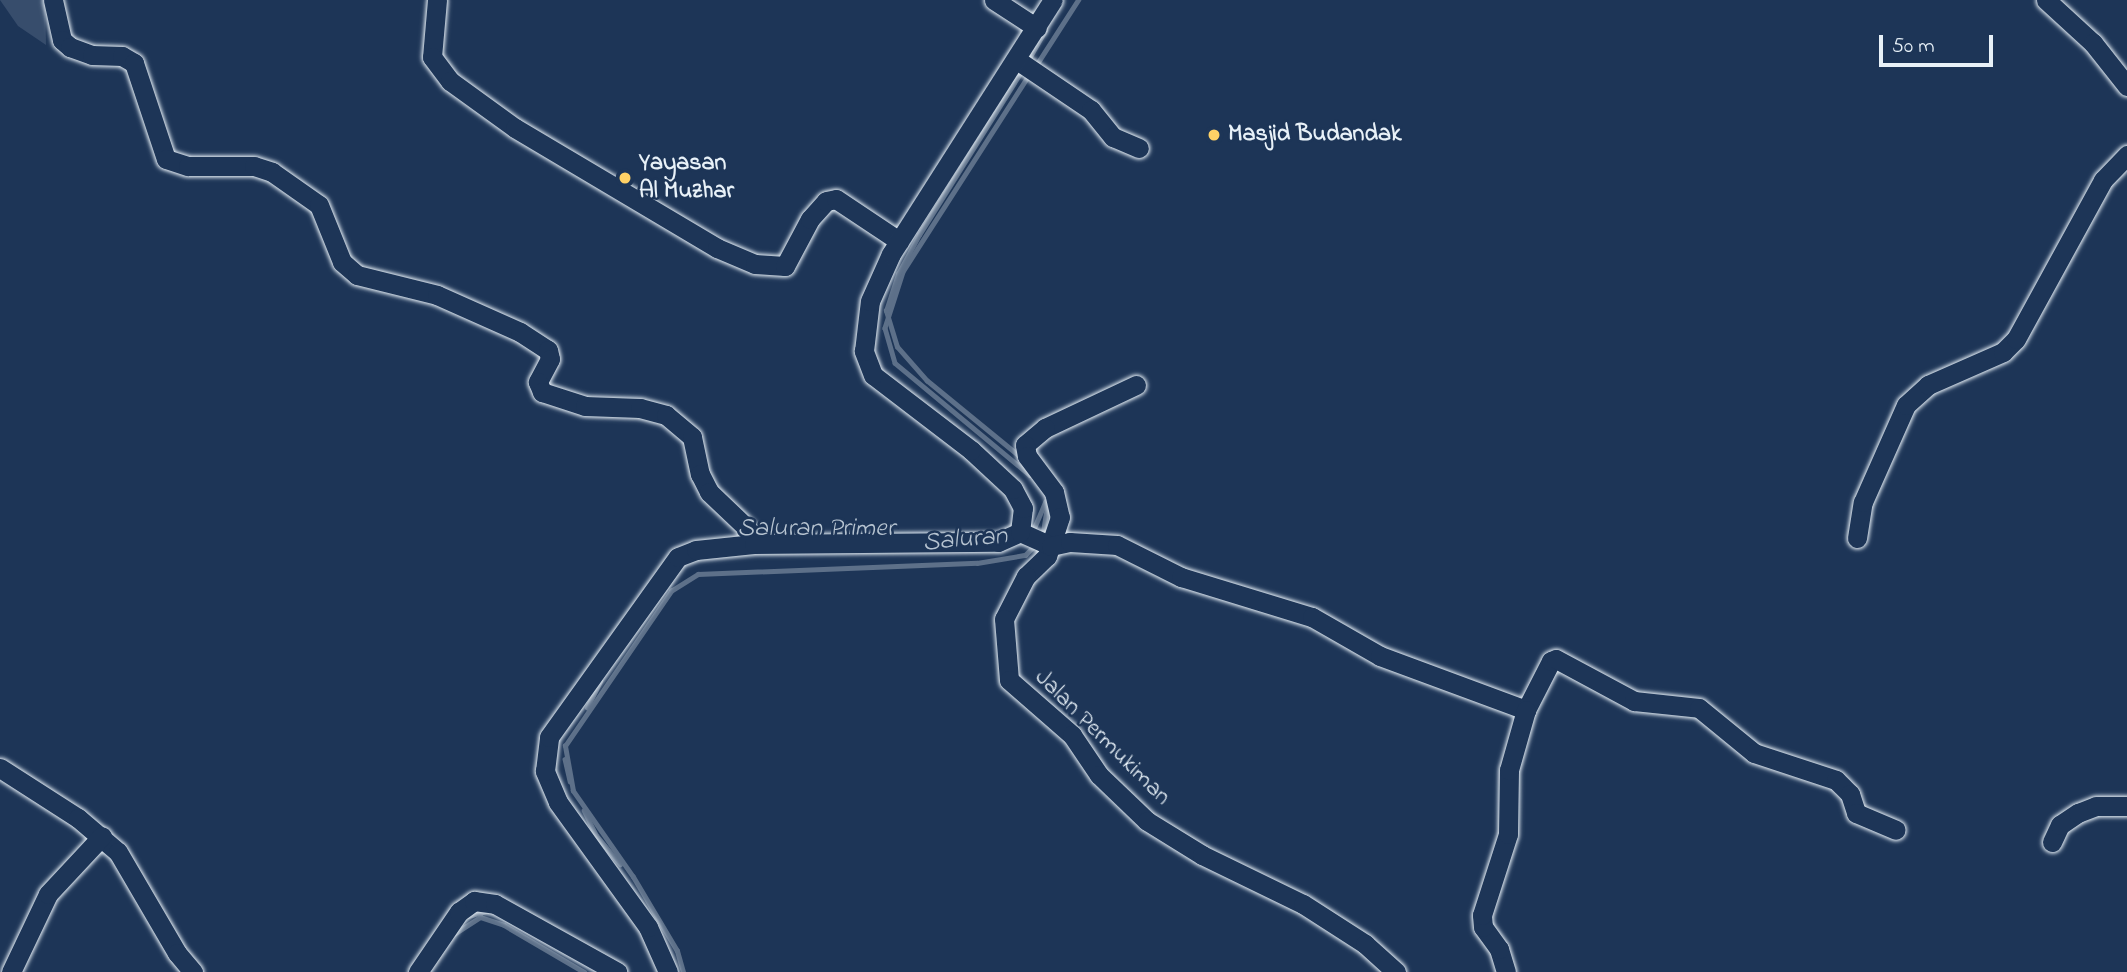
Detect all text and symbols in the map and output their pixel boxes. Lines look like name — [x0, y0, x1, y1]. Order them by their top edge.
scale bar — [1882, 21, 1996, 65]
text: 50 m — [1892, 32, 1935, 62]
place label: Masjid Budandak — [1228, 121, 1401, 149]
marker: Masjid Budandak — [1206, 127, 1222, 143]
place label: Yayasan Al Muzhar — [639, 150, 734, 206]
marker: Yayasan Al Muzhar — [617, 170, 633, 186]
water label: Saluran Primer — [737, 514, 895, 546]
water label: Saluran — [921, 522, 1009, 560]
street label: Jalan Permukiman — [1028, 664, 1176, 812]

